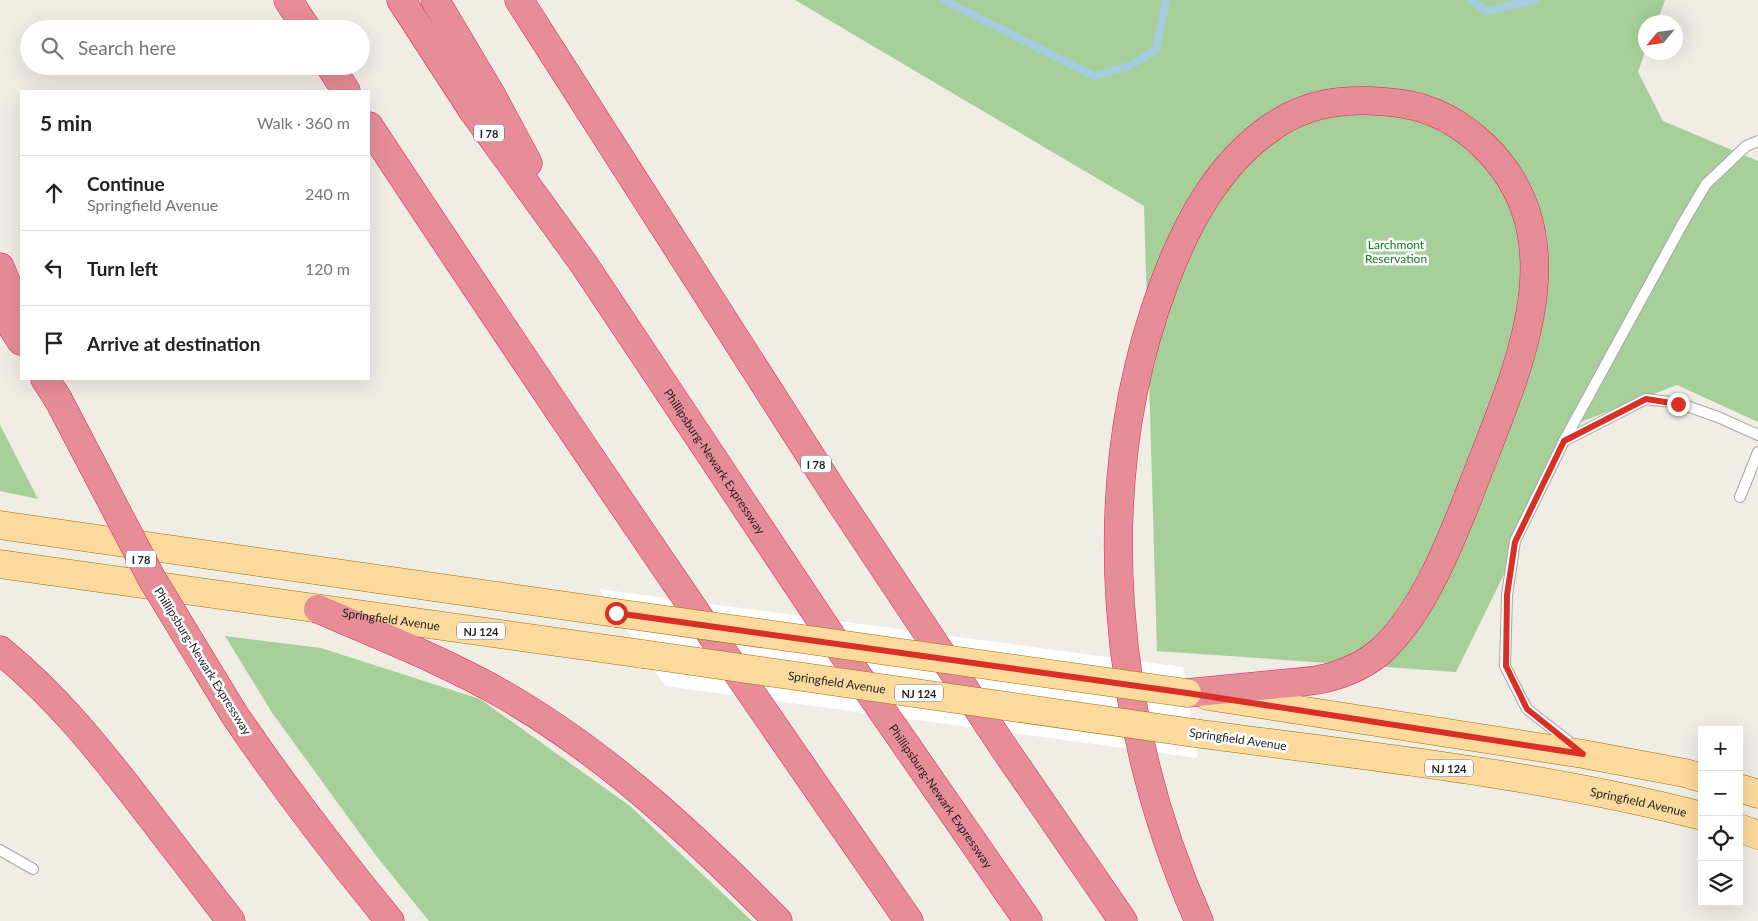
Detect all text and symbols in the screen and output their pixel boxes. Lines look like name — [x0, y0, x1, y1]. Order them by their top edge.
north arrow — [1638, 15, 1683, 60]
search box — [20, 20, 370, 75]
icon: search — [38, 34, 66, 62]
text: Search here — [78, 36, 176, 59]
text: 5 min — [40, 110, 92, 135]
text: Walk · 360 m — [257, 113, 350, 132]
road number: I 78 — [474, 125, 504, 142]
text: Continue — [87, 172, 165, 195]
icon: ahead — [40, 179, 68, 207]
text: 240 m — [305, 184, 350, 203]
text: Springfield Avenue — [87, 195, 218, 214]
park label: Larchmont Reservation — [1365, 237, 1427, 266]
icon: left — [40, 254, 68, 282]
text: Turn left — [87, 257, 158, 280]
text: 120 m — [305, 259, 350, 278]
icon: arrive — [40, 329, 68, 357]
text: Arrive at destination — [87, 332, 260, 355]
street label: Phillipsburg-Newark Expressway — [661, 386, 769, 537]
route end — [1667, 393, 1690, 416]
road number: I 78 — [801, 456, 831, 472]
road number: I 78 — [126, 550, 156, 568]
street label: Phillipsburg-Newark Expressway — [151, 584, 255, 738]
route start — [605, 602, 628, 625]
street label: Springfield Avenue — [341, 604, 441, 633]
road number: NJ 124 — [457, 622, 505, 640]
street label: Springfield Avenue — [787, 667, 887, 696]
road number: NJ 124 — [895, 684, 943, 701]
street label: Phillipsburg-Newark Expressway — [886, 721, 997, 871]
street label: Springfield Avenue — [1188, 725, 1288, 753]
map controls — [1698, 726, 1743, 906]
button: + — [1698, 726, 1743, 771]
road number: NJ 124 — [1425, 760, 1473, 776]
button: − — [1698, 771, 1743, 816]
street label: Springfield Avenue — [1589, 783, 1688, 819]
button: locate — [1698, 816, 1743, 861]
button: layers — [1698, 861, 1743, 906]

